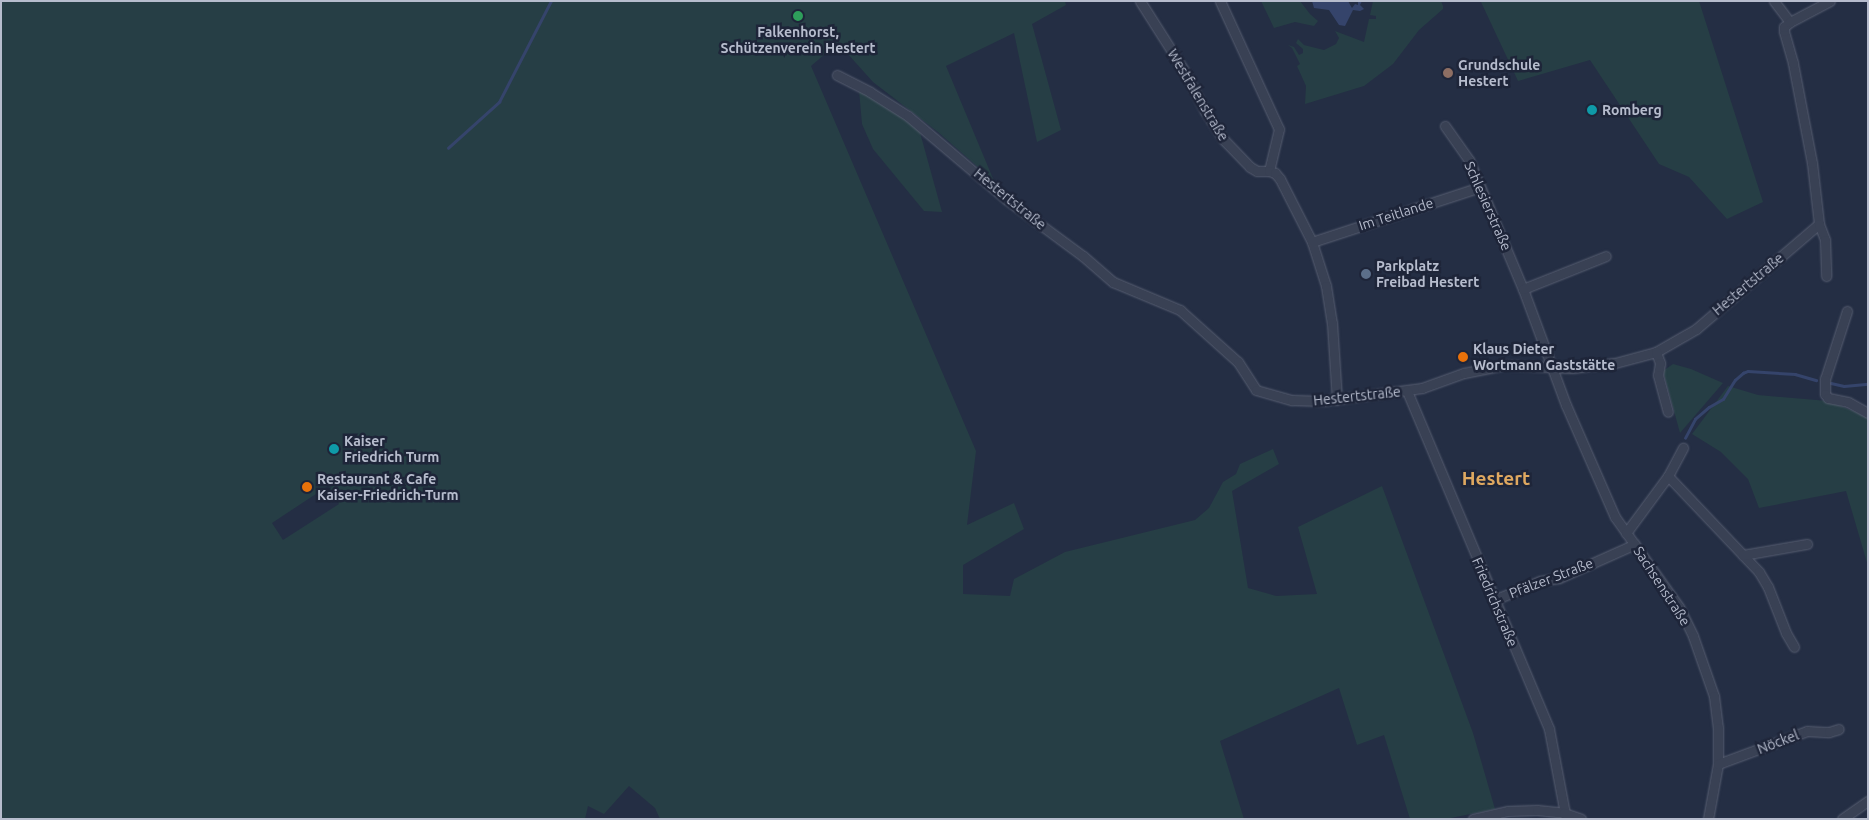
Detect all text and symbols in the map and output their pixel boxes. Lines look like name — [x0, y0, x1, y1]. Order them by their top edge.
marker: Falkenhorst, Schützenverein Hestert — [792, 10, 804, 22]
place label: Falkenhorst, Schützenverein Hestert — [721, 24, 875, 56]
street label: Westfalenstraße — [1164, 46, 1232, 144]
place label: Grundschule Hestert — [1458, 57, 1540, 90]
marker: Grundschule Hestert — [1442, 67, 1454, 79]
place label: Romberg — [1602, 102, 1662, 118]
marker: Romberg — [1586, 104, 1598, 116]
street label: Schlesierstraße — [1461, 159, 1515, 253]
street label: Hestertstraße — [971, 165, 1049, 233]
street label: Im Teitlande — [1357, 194, 1435, 234]
street label: Hestertstraße — [1709, 249, 1787, 319]
place label: Parkplatz Freibad Hestert — [1376, 258, 1479, 290]
marker: Parkplatz Freibad Hestert — [1360, 268, 1372, 280]
place label: Klaus Dieter Wortmann Gaststätte — [1473, 341, 1615, 374]
marker: Klaus Dieter Wortmann Gaststätte — [1457, 351, 1469, 363]
street label: Hestertstraße — [1312, 383, 1402, 409]
place label: Kaiser Friedrich Turm — [344, 433, 439, 466]
marker: Kaiser Friedrich Turm — [328, 443, 340, 455]
district label: Hestert — [1462, 468, 1530, 490]
place label: Restaurant & Cafe Kaiser-Friedrich-Turm — [317, 471, 458, 504]
marker: Restaurant & Cafe Kaiser-Friedrich-Turm — [301, 481, 313, 493]
street label: Sachsenstraße — [1630, 543, 1694, 629]
street label: Pfälzer Straße — [1507, 554, 1595, 602]
street label: Friedrichstraße — [1469, 555, 1521, 649]
street label: Nöckel — [1755, 726, 1801, 758]

